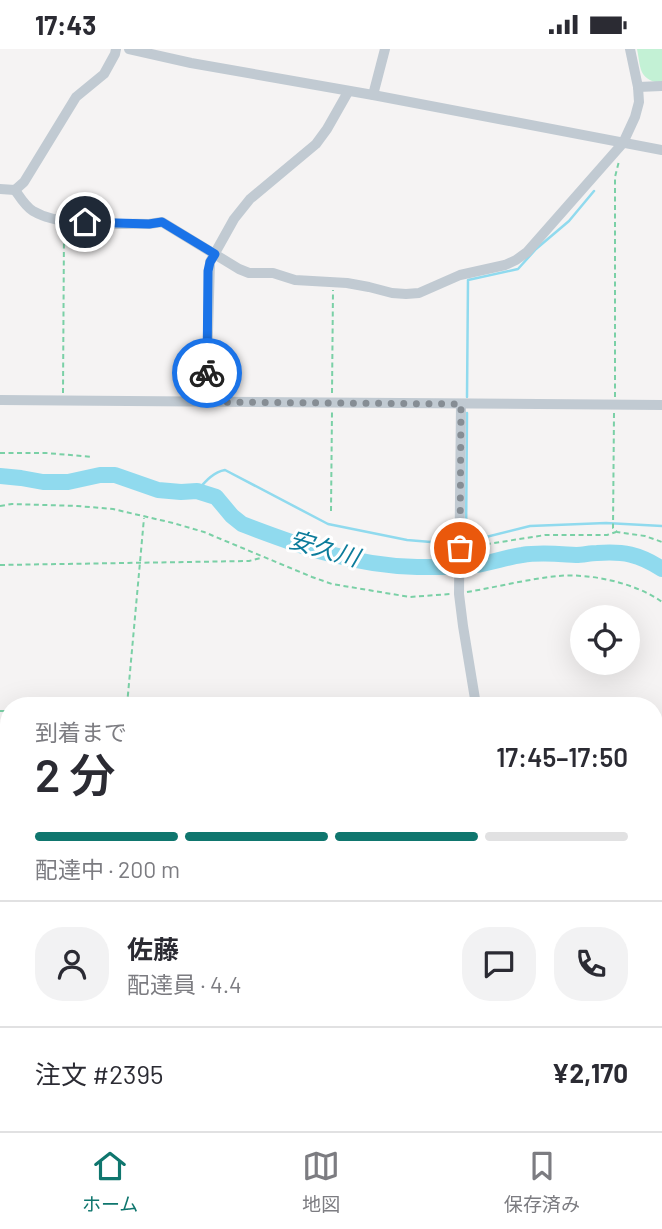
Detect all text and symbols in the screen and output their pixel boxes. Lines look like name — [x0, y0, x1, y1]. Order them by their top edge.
text: 17:43 — [35, 9, 96, 40]
pin — [55, 192, 115, 252]
icon: home — [66, 203, 104, 241]
courier — [172, 338, 242, 408]
icon: bike — [188, 354, 226, 392]
pin — [430, 518, 490, 578]
water label: 安久川 — [286, 524, 366, 572]
icon: bag — [441, 529, 479, 567]
map controls — [570, 605, 640, 675]
button: locate — [570, 605, 640, 675]
text: 到着まで — [35, 718, 127, 746]
text: 17:45–17:50 — [496, 741, 628, 772]
text: 2 分 — [35, 746, 116, 801]
text: 配達中 · 200 m — [35, 855, 180, 883]
button: person — [35, 927, 109, 1001]
button: chat — [462, 927, 536, 1001]
button: phone — [554, 927, 628, 1001]
text: 佐藤 — [127, 933, 179, 964]
text: 配達員 · 4.4 — [127, 970, 242, 998]
text: ¥2,170 — [552, 1057, 628, 1088]
text: 注文 #2395 — [35, 1058, 163, 1089]
tab: ホーム — [82, 1147, 138, 1216]
tab: 地図 — [302, 1147, 340, 1216]
tab: 保存済み — [504, 1147, 580, 1216]

